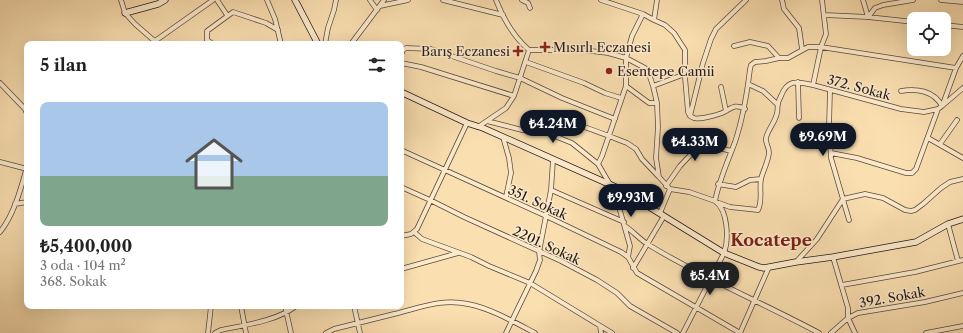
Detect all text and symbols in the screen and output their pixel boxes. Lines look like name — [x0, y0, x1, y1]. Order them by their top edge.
map controls — [907, 12, 951, 56]
button: locate — [907, 12, 951, 56]
place label: Mısırlı Eczanesi — [553, 39, 651, 55]
marker: Mısırlı Eczanesi — [540, 42, 550, 52]
place label: Barış Eczanesi — [421, 43, 510, 59]
marker: Barış Eczanesi — [513, 46, 523, 56]
icon: filters — [366, 54, 388, 76]
text: 5 ilan — [40, 55, 87, 75]
place label: Esentepe Camii — [617, 63, 715, 79]
marker: Esentepe Camii — [604, 66, 614, 76]
street label: 372. Sokak — [825, 71, 893, 103]
pin: ₺4.24M — [520, 110, 586, 144]
text: ₺4.24M — [529, 115, 577, 131]
pin: ₺9.69M — [790, 123, 856, 157]
icon: home — [178, 128, 250, 200]
pin: ₺4.33M — [662, 128, 728, 162]
text: ₺9.69M — [799, 128, 847, 144]
text: ₺4.33M — [671, 133, 719, 149]
street label: 351. Sokak — [506, 181, 571, 223]
pin: ₺9.93M — [598, 184, 664, 218]
text: ₺9.93M — [608, 189, 654, 205]
street label: 2201. Sokak — [511, 222, 584, 268]
district label: Kocatepe — [730, 230, 812, 250]
text: ₺5,400,000 — [40, 236, 132, 256]
text: 3 oda · 104 m² — [40, 257, 126, 273]
pin: ₺5.4M — [682, 262, 738, 296]
text: ₺5.4M — [690, 267, 730, 283]
text: 368. Sokak — [40, 273, 107, 289]
street label: 392. Sokak — [858, 283, 927, 311]

